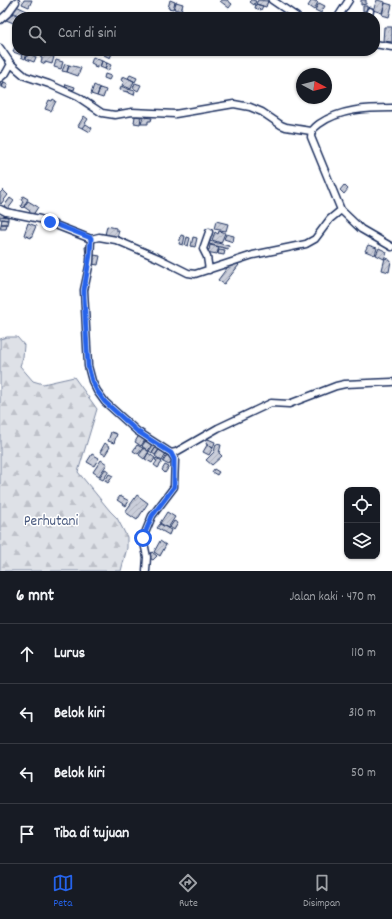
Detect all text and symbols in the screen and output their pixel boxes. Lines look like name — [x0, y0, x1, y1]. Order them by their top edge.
search box — [12, 12, 380, 56]
icon: search — [26, 23, 48, 45]
text: Cari di sini — [58, 23, 116, 45]
north arrow — [296, 68, 332, 104]
route end — [41, 213, 59, 231]
map controls — [344, 487, 380, 559]
button: locate — [344, 487, 380, 523]
park label: Perhutani — [24, 511, 79, 533]
button: layers — [344, 523, 380, 559]
route start — [134, 529, 152, 547]
text: 6 mnt — [16, 585, 54, 609]
text: Jalan kaki · 470 m — [290, 588, 376, 607]
icon: ahead — [16, 643, 38, 665]
text: Lurus — [54, 643, 85, 665]
text: 110 m — [351, 644, 376, 663]
icon: left — [16, 703, 38, 725]
text: Belok kiri — [54, 703, 105, 725]
text: 310 m — [348, 704, 376, 723]
icon: left — [16, 763, 38, 785]
text: Belok kiri — [54, 763, 105, 785]
text: 50 m — [351, 764, 376, 783]
icon: arrive — [16, 823, 38, 845]
text: Tiba di tujuan — [54, 823, 129, 845]
tab: Peta — [52, 872, 74, 912]
tab: Rute — [177, 872, 199, 912]
tab: Disimpan — [303, 872, 340, 912]

